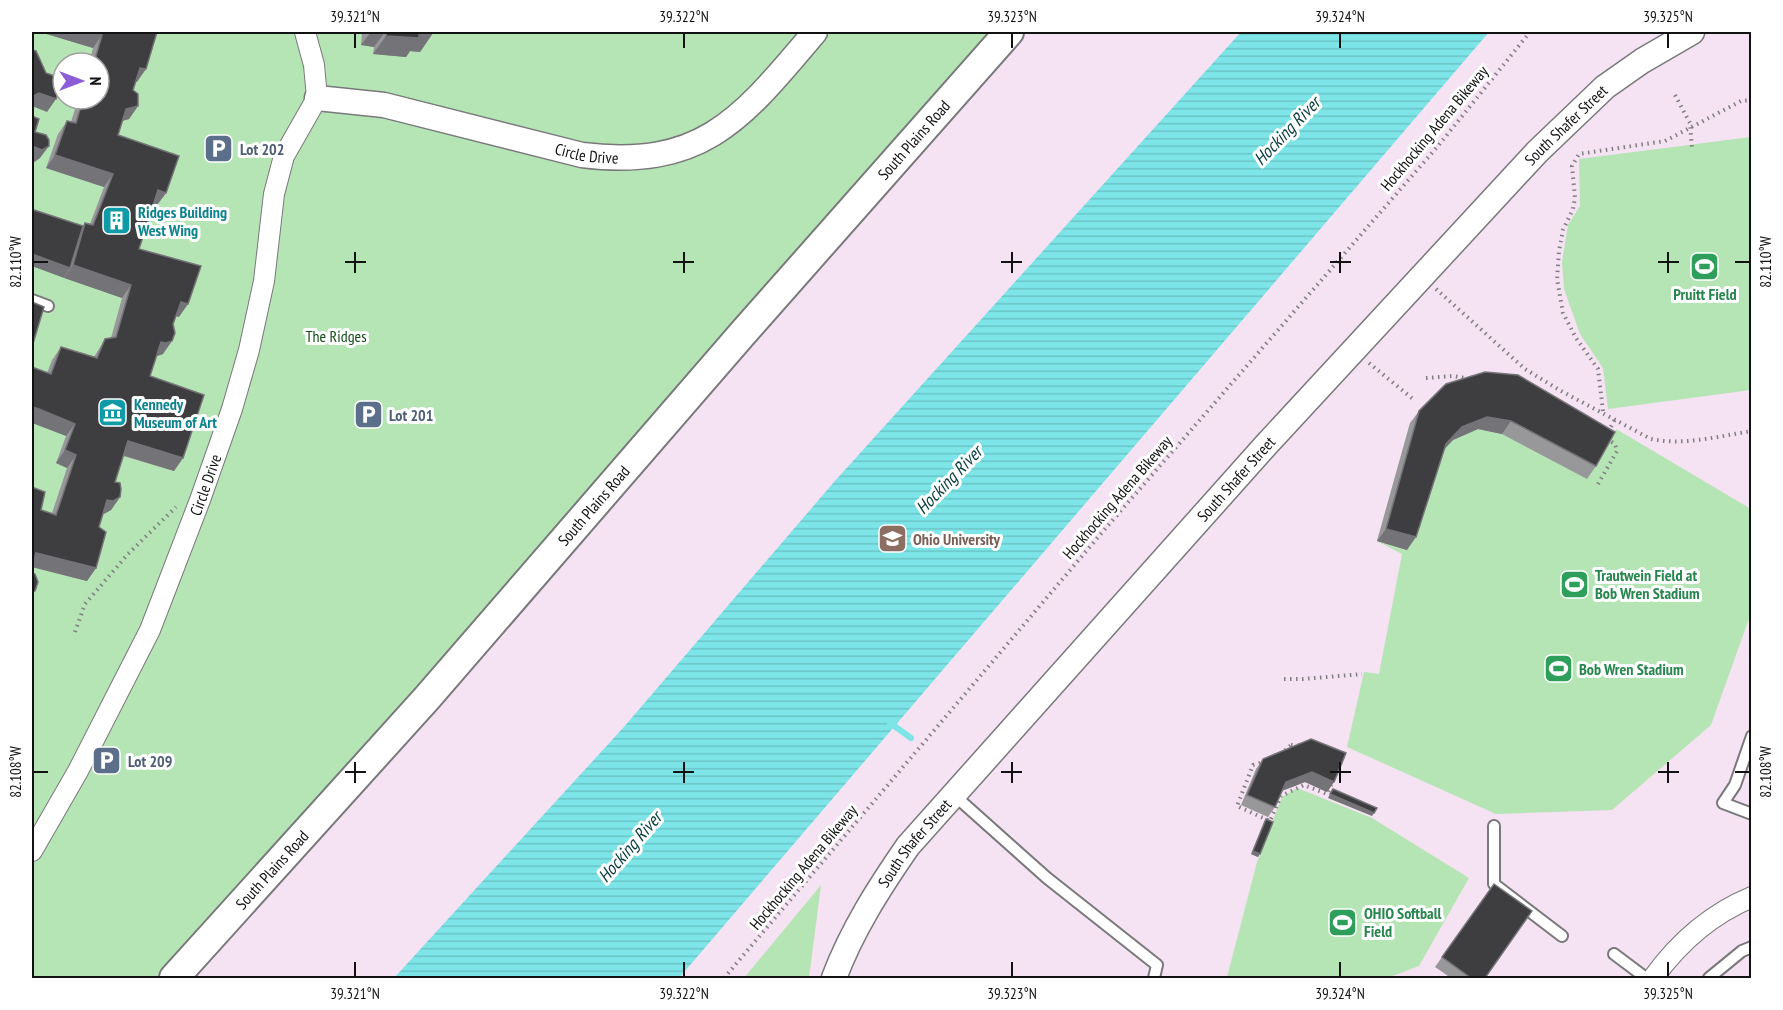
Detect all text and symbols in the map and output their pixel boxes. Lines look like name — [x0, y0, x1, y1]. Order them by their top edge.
text: 39.321°N — [330, 7, 380, 26]
text: 39.322°N — [659, 7, 709, 26]
text: 39.323°N — [987, 7, 1037, 26]
text: 39.324°N — [1315, 7, 1365, 26]
text: 39.325°N — [1643, 7, 1693, 26]
north arrow — [51, 51, 111, 111]
street label: Hockhocking Adena Bikeway — [1376, 61, 1492, 195]
text: N — [86, 77, 106, 85]
street label: South Shafer Street — [1520, 80, 1612, 169]
water label: Hocking River — [1248, 89, 1327, 170]
street label: South Plains Road — [873, 96, 954, 184]
parking icon: Lot 202 — [203, 133, 235, 165]
place label: Lot 202 — [240, 139, 284, 159]
street label: Circle Drive — [553, 139, 619, 168]
place label: Ridges Building West Wing — [137, 202, 227, 240]
building icon: Ridges Building West Wing — [101, 205, 133, 237]
text: 82.110°W — [6, 236, 25, 288]
text: 82.110°W — [1756, 236, 1775, 288]
sports icon: Pruitt Field — [1689, 250, 1721, 282]
place label: Pruitt Field — [1673, 284, 1737, 304]
park label: The Ridges — [305, 326, 367, 346]
place label: Kennedy Museum of Art — [134, 394, 217, 432]
museum icon: Kennedy Museum of Art — [97, 397, 129, 429]
parking icon: Lot 201 — [352, 399, 384, 431]
place label: Lot 201 — [389, 405, 433, 425]
street label: Hockhocking Adena Bikeway — [1058, 431, 1176, 563]
street label: South Shafer Street — [1193, 432, 1279, 526]
water label: Hocking River — [910, 438, 989, 519]
street label: Circle Drive — [185, 451, 225, 518]
street label: South Plains Road — [553, 461, 634, 550]
school or university icon: Ohio University — [876, 523, 908, 555]
place label: Ohio University — [913, 529, 1000, 549]
place label: Trautwein Field at Bob Wren Stadium — [1595, 565, 1700, 603]
sports icon: Trautwein Field at Bob Wren Stadium — [1558, 568, 1590, 600]
sports icon: Bob Wren Stadium — [1542, 653, 1574, 685]
place label: Bob Wren Stadium — [1579, 659, 1684, 679]
parking icon: Lot 209 — [91, 745, 123, 777]
text: 82.108°W — [6, 746, 25, 798]
text: 82.108°W — [1756, 746, 1775, 798]
place label: Lot 209 — [128, 751, 172, 771]
street label: South Shafer Street — [873, 794, 956, 891]
street label: Hockhocking Adena Bikeway — [745, 800, 861, 934]
water label: Hocking River — [593, 804, 669, 887]
street label: South Plains Road — [231, 826, 313, 913]
place label: OHIO Softball Field — [1364, 903, 1442, 941]
sports icon: OHIO Softball Field — [1327, 906, 1359, 938]
text: 39.321°N — [330, 984, 380, 1003]
text: 39.322°N — [659, 984, 709, 1003]
text: 39.323°N — [987, 984, 1037, 1003]
text: 39.324°N — [1315, 984, 1365, 1003]
text: 39.325°N — [1643, 984, 1693, 1003]

